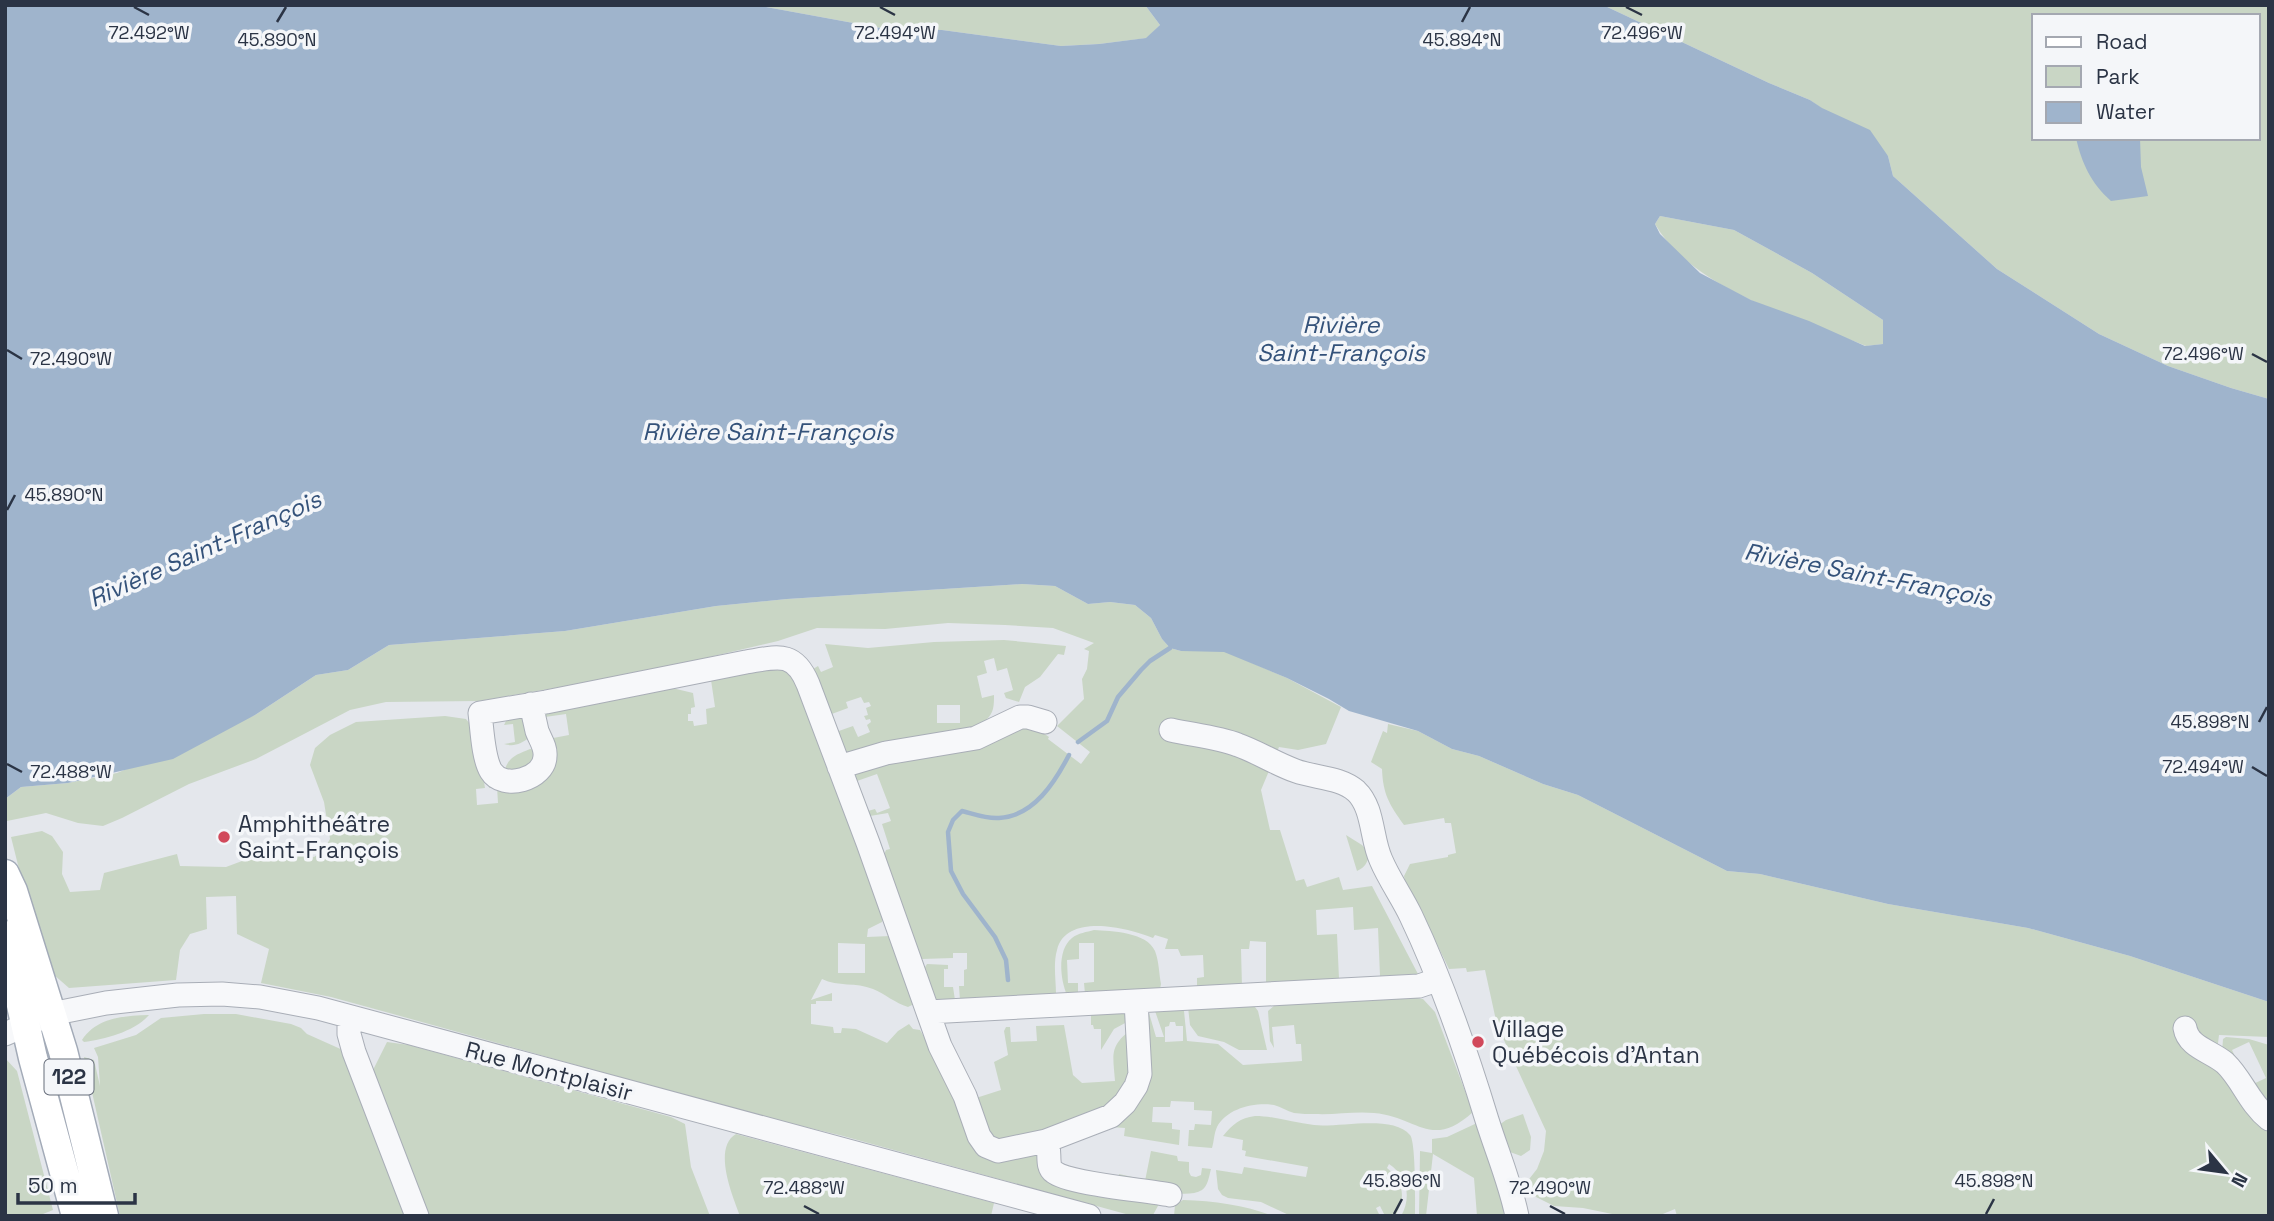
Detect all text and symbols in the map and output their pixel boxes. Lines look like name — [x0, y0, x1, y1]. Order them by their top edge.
legend — [2032, 14, 2260, 140]
text: 72.492°W — [108, 21, 190, 44]
text: 72.494°W — [854, 21, 936, 44]
text: 72.496°W — [1601, 21, 1683, 44]
text: 45.890°N — [237, 28, 317, 51]
text: 45.894°N — [1423, 28, 1501, 51]
text: Road — [2096, 28, 2148, 55]
text: Park — [2096, 63, 2140, 90]
text: Water — [2096, 98, 2155, 125]
water label: Rivière Saint-François — [1257, 309, 1426, 368]
text: 72.496°W — [2162, 342, 2244, 365]
text: 72.490°W — [30, 347, 112, 370]
water label: Rivière Saint-François — [642, 416, 895, 447]
text: 45.890°N — [24, 483, 104, 506]
water label: Rivière Saint-François — [84, 483, 327, 614]
water label: Rivière Saint-François — [1742, 535, 1996, 614]
text: 45.898°N — [2171, 710, 2249, 733]
text: 72.494°W — [2162, 755, 2244, 778]
text: 72.488°W — [30, 760, 112, 783]
place label: Amphithéâtre Saint-François — [238, 809, 399, 865]
marker: Amphithéâtre Saint-François — [216, 829, 232, 845]
place label: Village Québécois d'Antan — [1492, 1014, 1700, 1070]
street label: Rue Montplaisir — [462, 1034, 636, 1108]
marker: Village Québécois d'Antan — [1470, 1034, 1486, 1050]
road number: 122 — [44, 1060, 94, 1094]
north arrow — [2190, 1137, 2260, 1207]
scale bar — [18, 1162, 135, 1206]
text: N — [2225, 1168, 2253, 1192]
text: 45.896°N — [1363, 1169, 1441, 1192]
text: 45.898°N — [1955, 1169, 2033, 1192]
text: 50 m — [28, 1172, 78, 1199]
text: 72.488°W — [763, 1176, 845, 1199]
text: 72.490°W — [1509, 1176, 1591, 1199]

